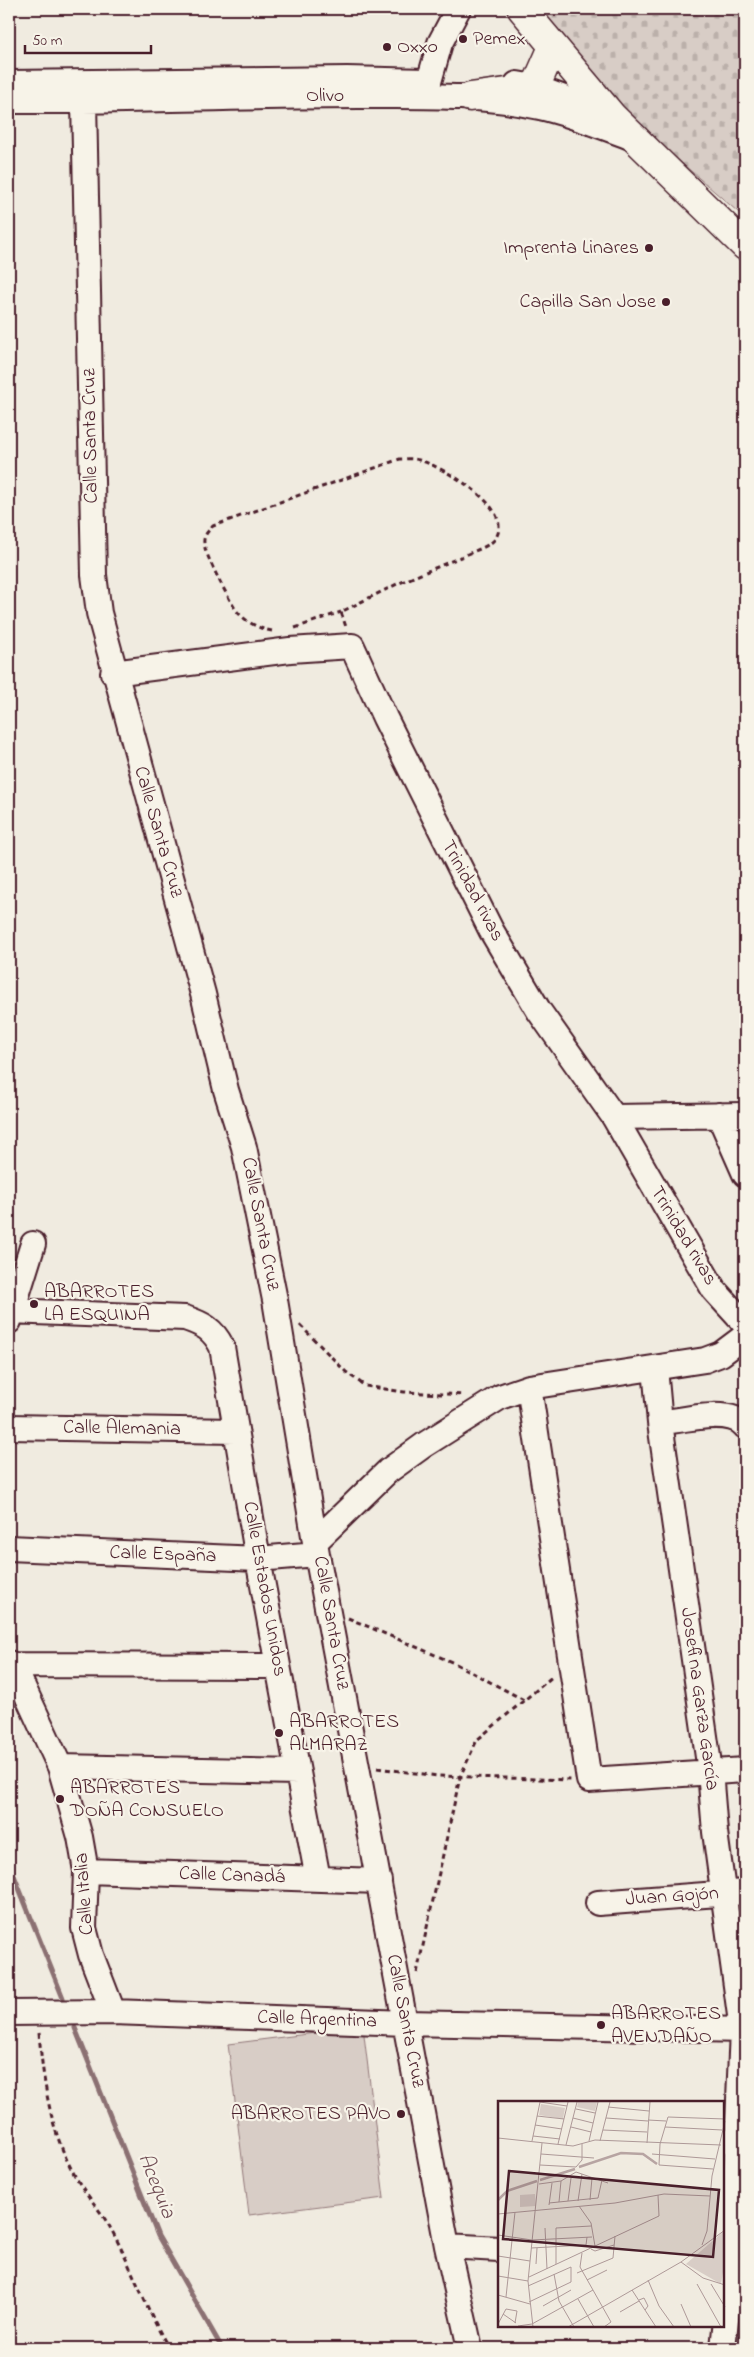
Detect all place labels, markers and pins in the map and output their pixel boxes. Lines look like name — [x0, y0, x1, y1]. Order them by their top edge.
place label: Pemex — [473, 25, 526, 54]
place label: Oxxo — [397, 33, 438, 62]
marker: Pemex — [457, 33, 469, 45]
marker: Oxxo — [381, 41, 393, 53]
place label: Imprenta Linares — [503, 234, 639, 263]
marker: Imprenta Linares — [643, 242, 655, 254]
place label: Capilla San Jose — [519, 288, 656, 317]
marker: Capilla San Jose — [660, 296, 672, 308]
place label: ABARROTES LA ESQUINA — [44, 1278, 154, 1330]
marker: ABARROTES LA ESQUINA — [28, 1298, 40, 1310]
place label: ABARROTES ALMARAZ — [289, 1708, 399, 1760]
marker: ABARROTES ALMARAZ — [273, 1727, 285, 1739]
place label: ABARROTES DOÑA CONSUELO — [69, 1774, 224, 1826]
marker: ABARROTES DOÑA CONSUELO — [54, 1793, 66, 1805]
place label: ABARROTES AVENDAÑO — [611, 2000, 721, 2052]
marker: ABARROTES AVENDAÑO — [595, 2019, 607, 2031]
place label: ABARROTES PAVO — [231, 2100, 391, 2129]
marker: ABARROTES PAVO — [395, 2108, 407, 2120]

